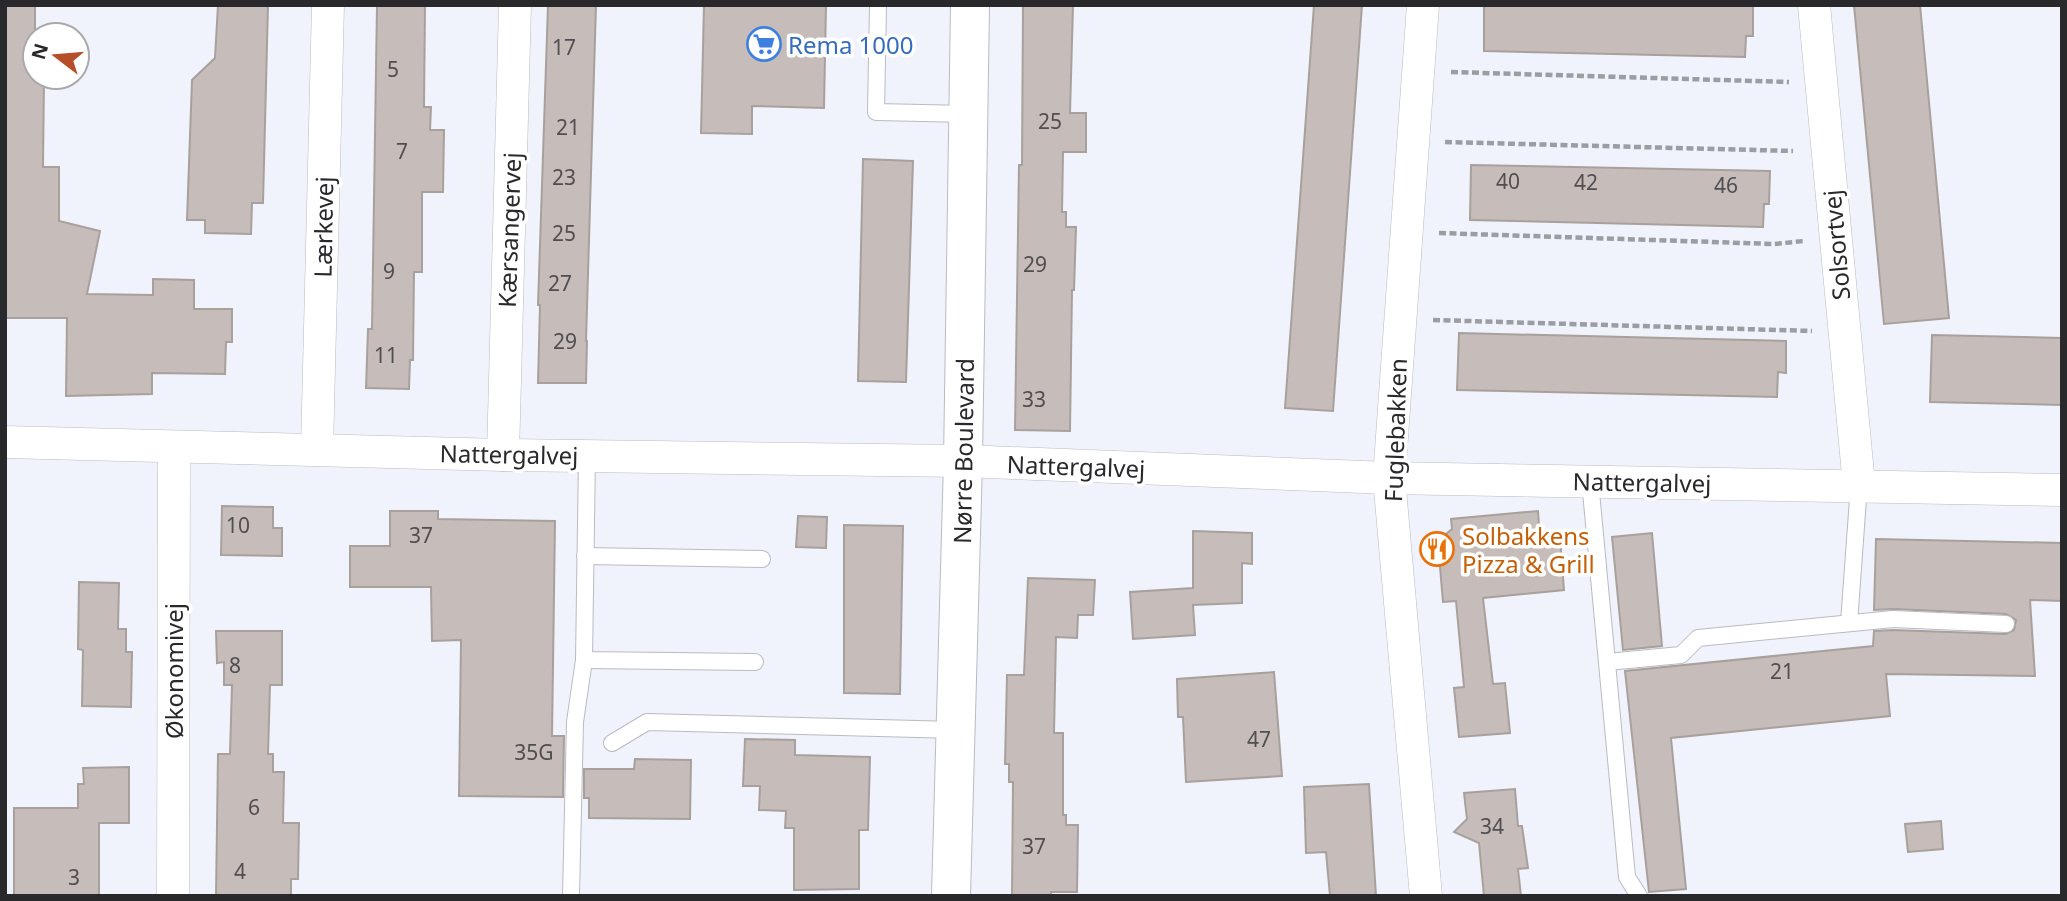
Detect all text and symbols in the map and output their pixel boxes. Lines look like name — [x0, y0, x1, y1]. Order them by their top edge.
north arrow — [21, 21, 91, 91]
supermarket icon: Rema 1000 — [745, 25, 783, 63]
place label: Rema 1000 — [788, 28, 914, 61]
house number: 17 — [552, 33, 576, 61]
text: N — [25, 40, 54, 62]
house number: 5 — [387, 55, 399, 83]
house number: 25 — [1038, 107, 1062, 135]
house number: 21 — [556, 113, 580, 141]
house number: 7 — [396, 137, 408, 165]
street label: Kærsangervej — [490, 152, 528, 308]
house number: 23 — [552, 163, 576, 191]
house number: 40 — [1496, 167, 1520, 195]
house number: 42 — [1574, 168, 1598, 196]
house number: 46 — [1714, 171, 1738, 199]
street label: Lærkevej — [306, 176, 340, 278]
street label: Solsortvej — [1815, 189, 1857, 301]
house number: 25 — [552, 219, 576, 247]
house number: 29 — [1023, 250, 1047, 278]
house number: 9 — [383, 257, 395, 285]
house number: 27 — [548, 269, 572, 297]
house number: 29 — [553, 327, 577, 355]
house number: 11 — [374, 341, 398, 369]
street label: Fuglebakken — [1376, 357, 1414, 503]
street label: Nørre Boulevard — [945, 358, 981, 544]
house number: 33 — [1022, 385, 1046, 413]
street label: Nattergalvej — [439, 436, 579, 472]
street label: Nattergalvej — [1006, 447, 1146, 485]
street label: Nattergalvej — [1572, 464, 1712, 500]
house number: 10 — [226, 511, 250, 539]
place label: Solbakkens Pizza & Grill — [1462, 519, 1595, 580]
house number: 37 — [409, 521, 433, 549]
restaurant icon: Solbakkens Pizza & Grill — [1418, 530, 1456, 568]
street label: Økonomivej — [157, 603, 190, 739]
house number: 8 — [229, 651, 241, 679]
house number: 21 — [1770, 657, 1794, 685]
house number: 47 — [1247, 725, 1271, 753]
house number: 35G — [514, 738, 554, 766]
house number: 6 — [248, 793, 260, 821]
house number: 34 — [1480, 812, 1504, 840]
house number: 37 — [1022, 832, 1046, 860]
house number: 4 — [234, 857, 246, 885]
house number: 3 — [68, 863, 80, 891]

